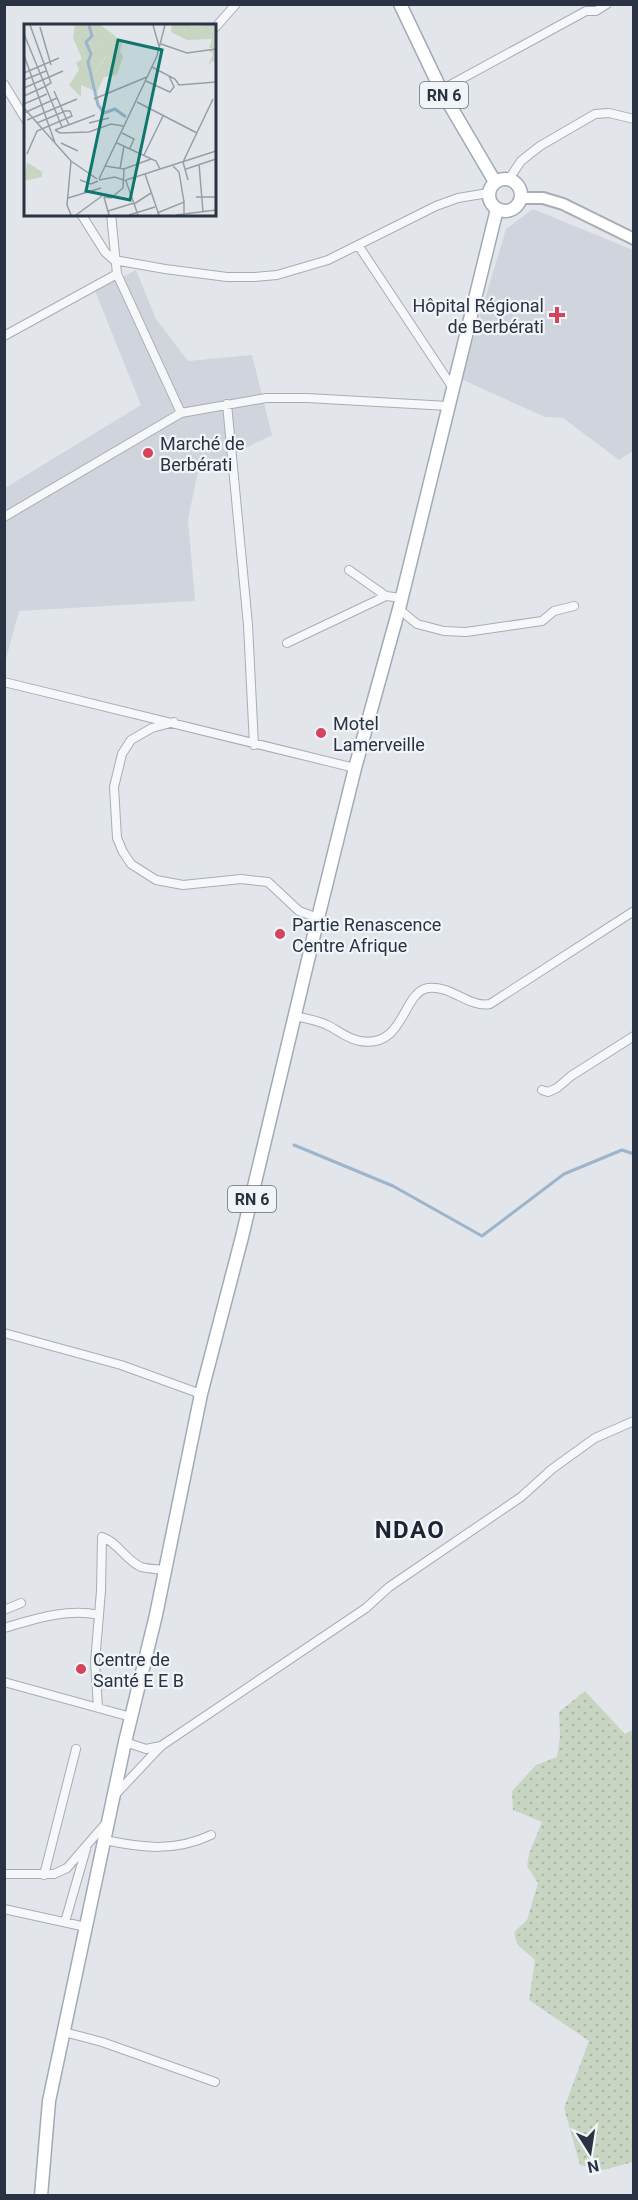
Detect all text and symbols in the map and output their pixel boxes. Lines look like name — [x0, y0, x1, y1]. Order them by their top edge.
inset map — [24, 24, 216, 216]
road number: RN 6 — [420, 82, 468, 108]
place label: Hôpital Régional de Berbérati — [412, 295, 544, 337]
marker: Hôpital Régional de Berbérati — [548, 306, 566, 324]
place label: Marché de Berbérati — [160, 433, 244, 475]
marker: Marché de Berbérati — [141, 446, 155, 460]
place label: Motel Lamerveille — [333, 713, 425, 755]
marker: Motel Lamerveille — [314, 726, 328, 740]
place label: Partie Renascence Centre Afrique — [292, 914, 441, 956]
marker: Partie Renascence Centre Afrique — [273, 927, 287, 941]
road number: RN 6 — [228, 1186, 276, 1212]
district label: NDAO — [375, 1516, 445, 1544]
place label: Centre de Santé E E B — [93, 1649, 184, 1691]
marker: Centre de Santé E E B — [74, 1662, 88, 1676]
north arrow — [560, 2122, 620, 2182]
text: N — [586, 2156, 601, 2177]

